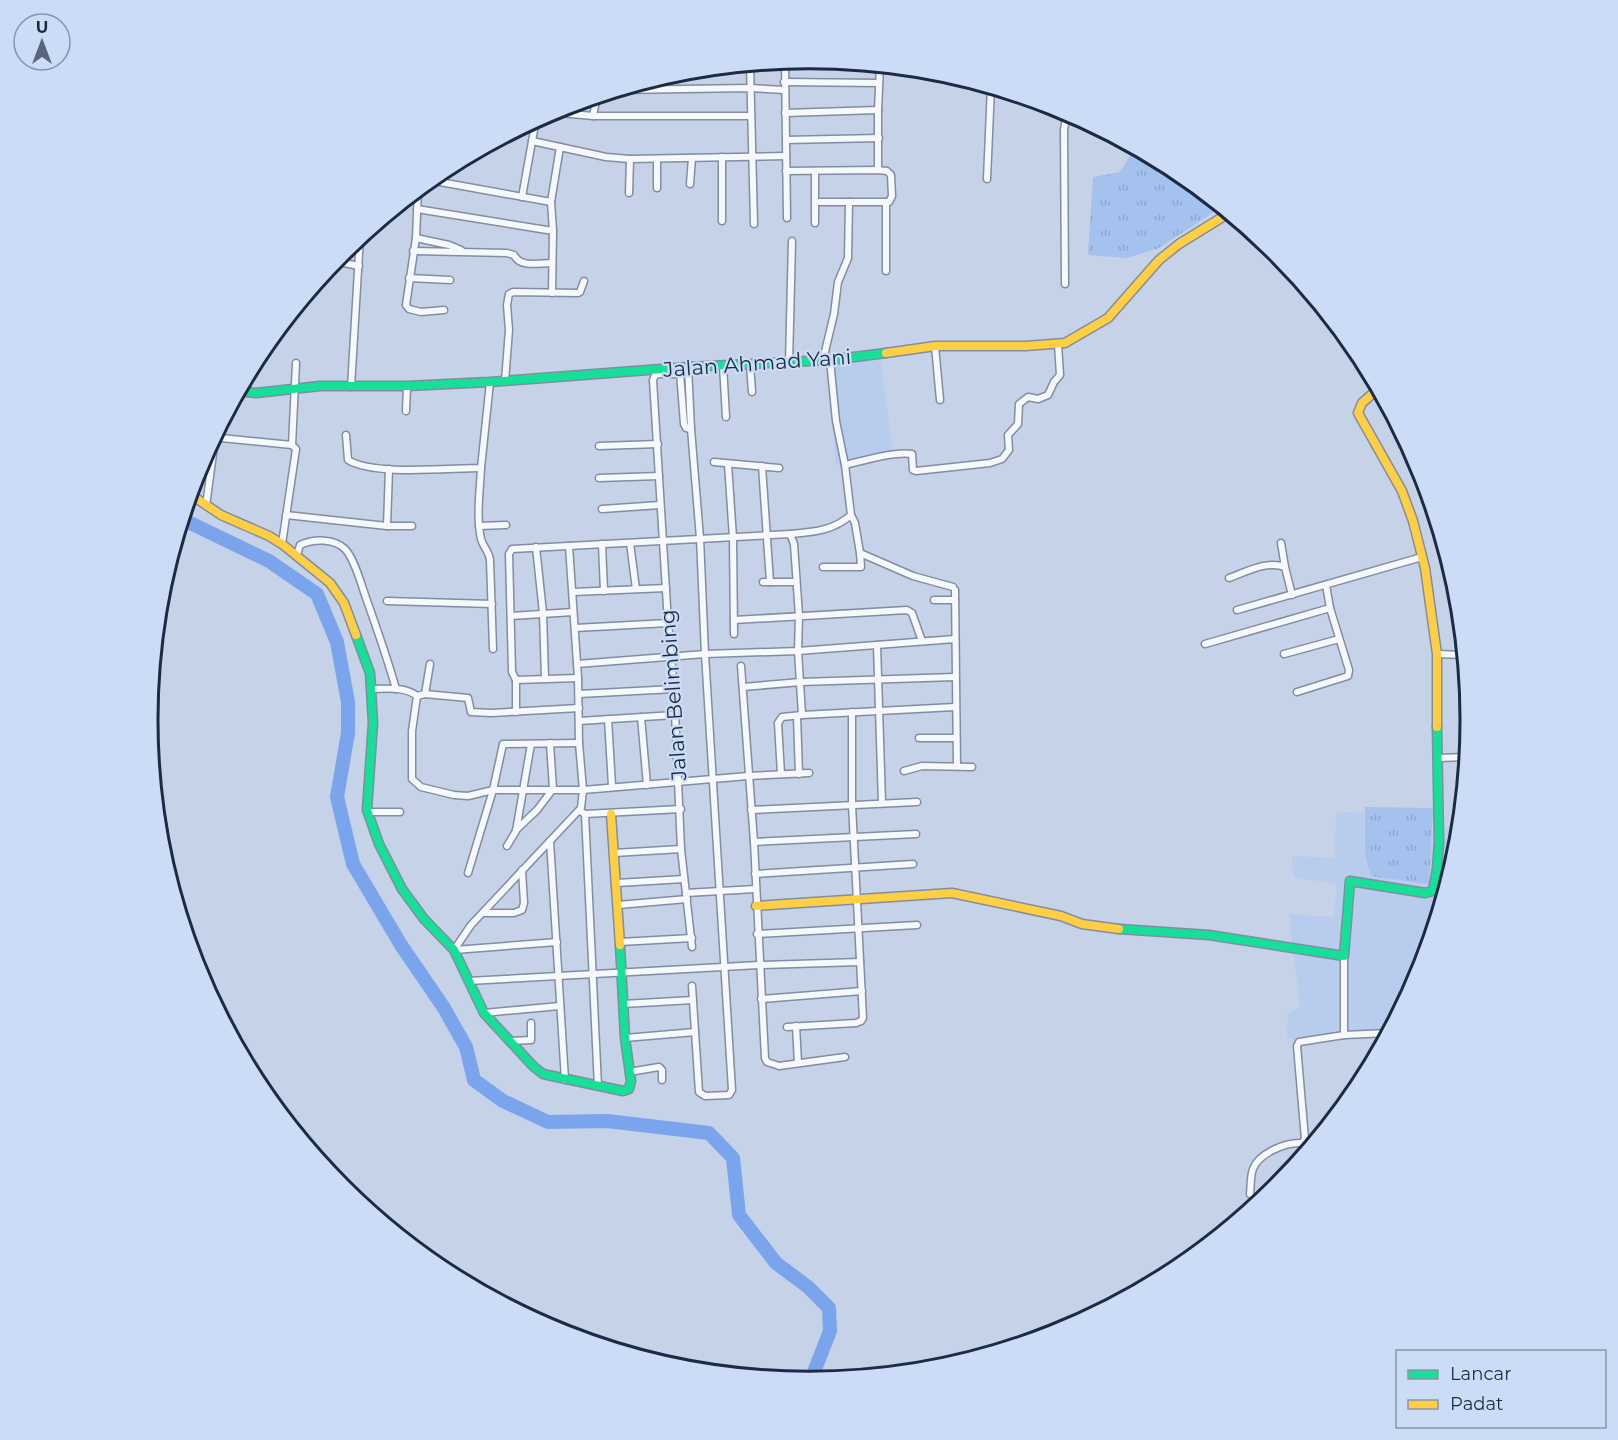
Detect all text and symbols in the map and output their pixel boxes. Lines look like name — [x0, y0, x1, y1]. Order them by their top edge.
north arrow — [12, 12, 72, 72]
text: U — [36, 18, 48, 37]
street label: Jalan Ahmad Yani — [661, 344, 852, 382]
street label: Jalan Belimbing — [655, 609, 692, 782]
legend — [1396, 1350, 1606, 1428]
text: Lancar — [1450, 1363, 1511, 1385]
text: Padat — [1450, 1393, 1503, 1415]

